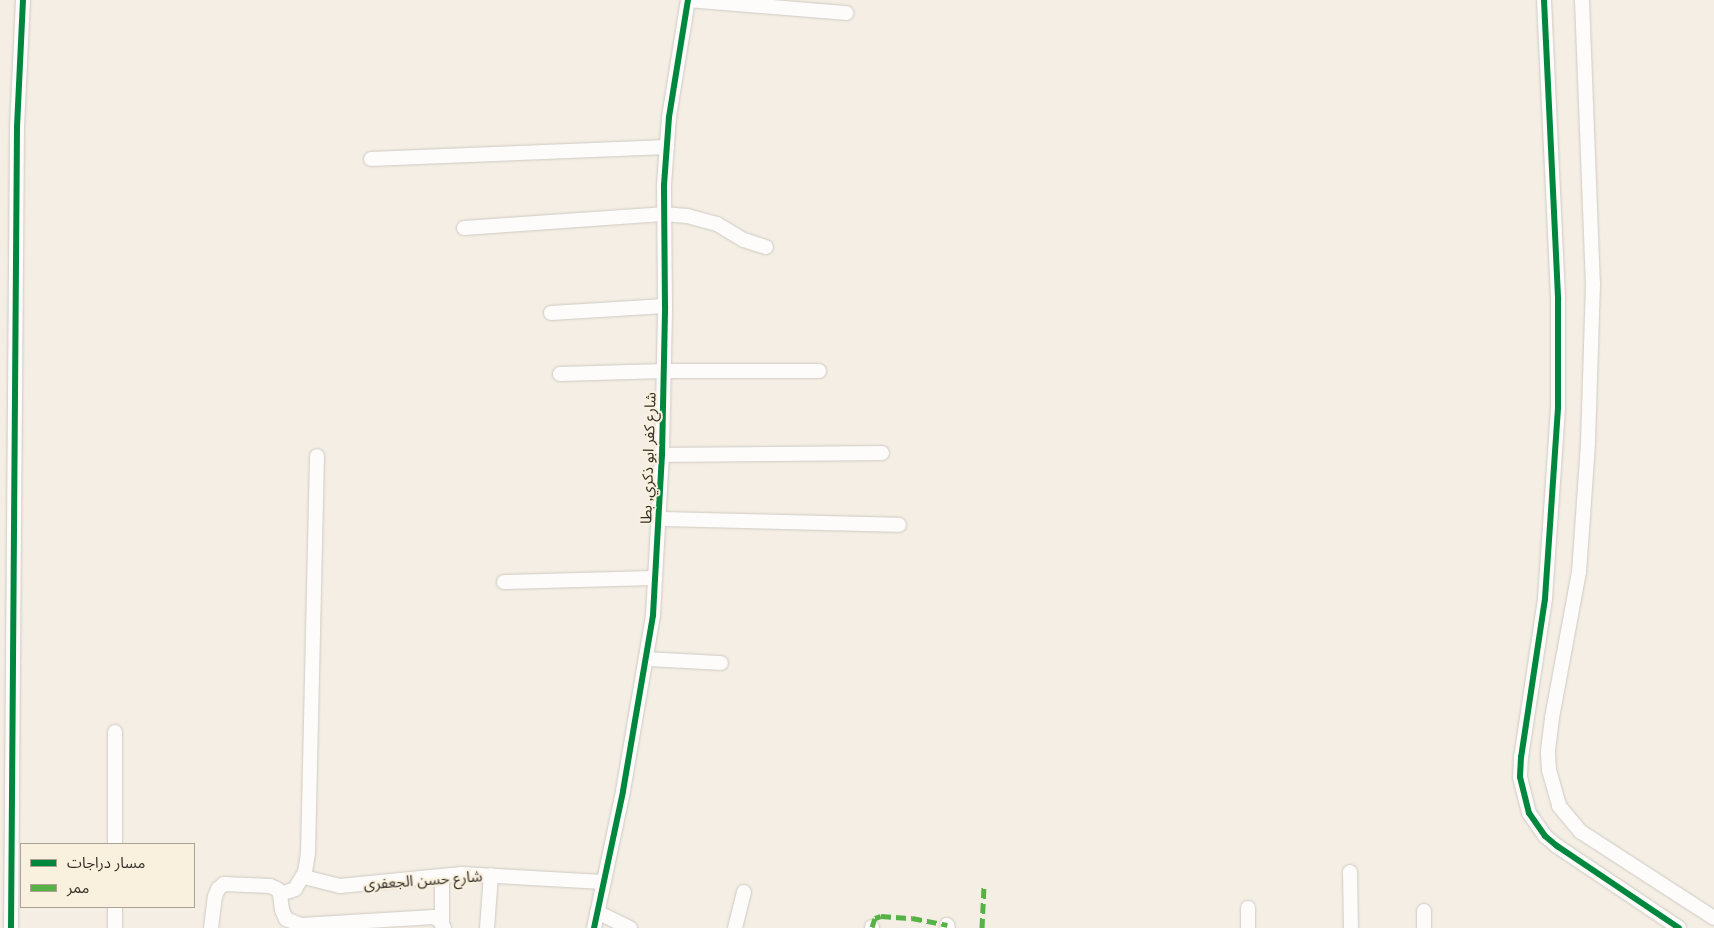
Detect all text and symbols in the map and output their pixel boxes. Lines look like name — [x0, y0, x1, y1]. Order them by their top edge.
street label: شارع كفر ابو ذكري, بطا — [637, 392, 659, 524]
legend — [20, 843, 195, 908]
text: مسار دراجات — [67, 853, 145, 871]
street label: شارع حسن الجعفرى — [363, 867, 483, 893]
text: ممر — [67, 878, 90, 896]

